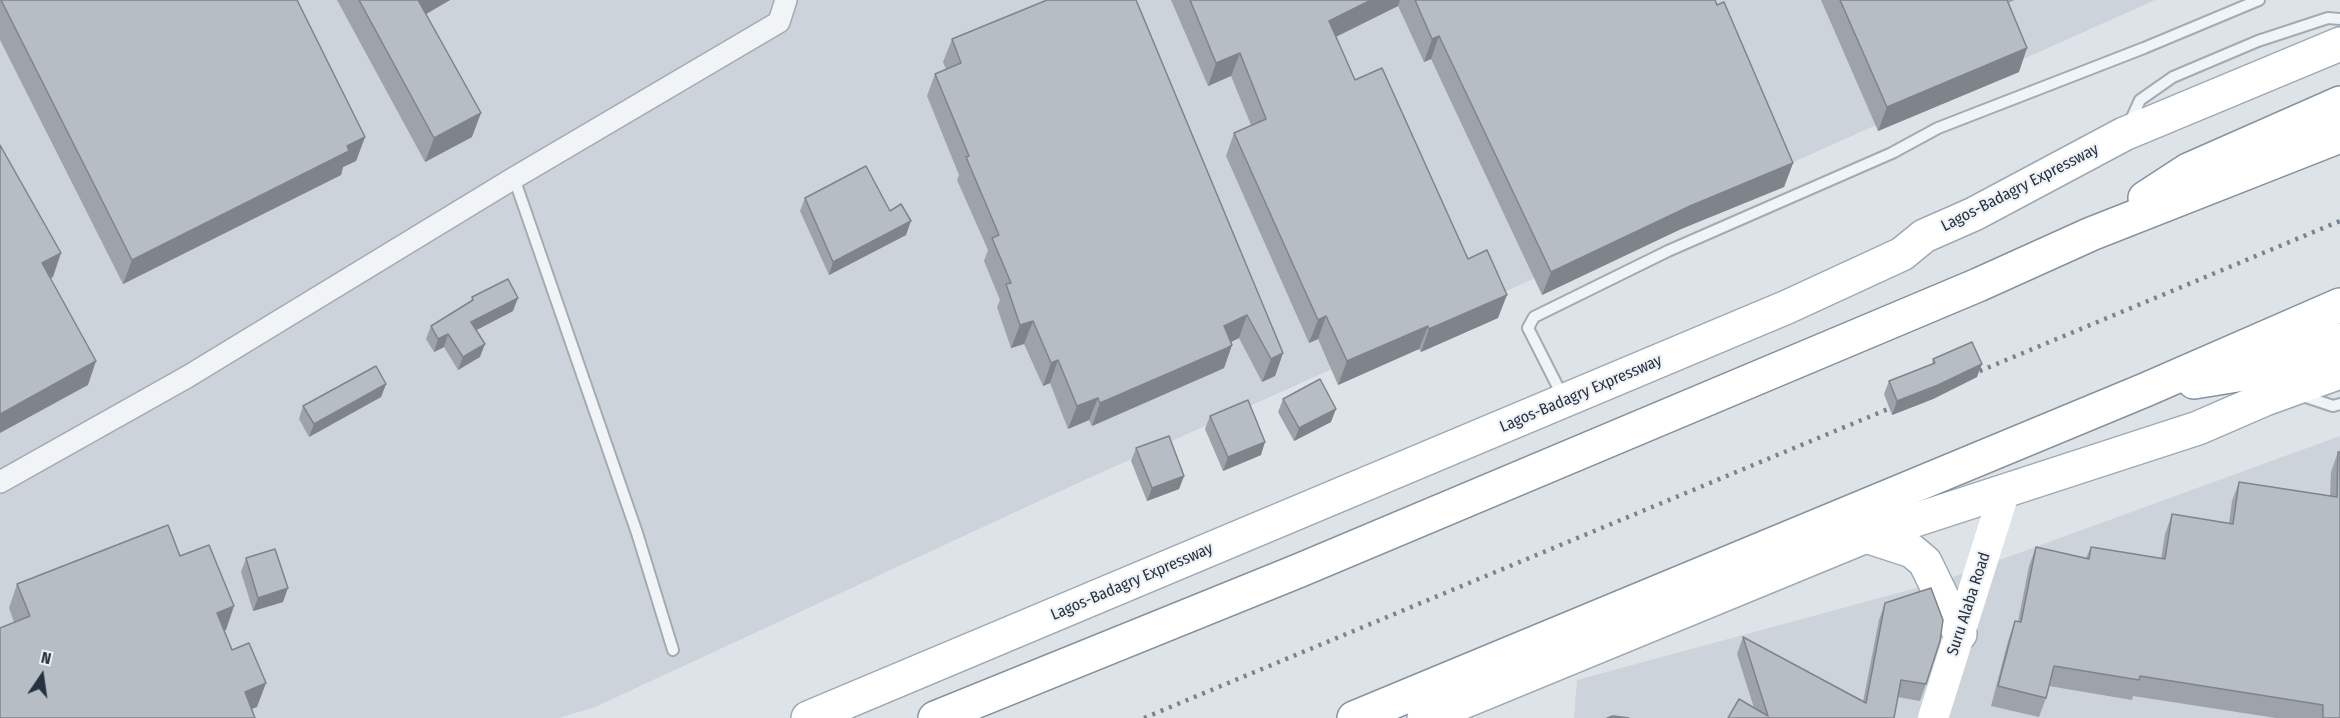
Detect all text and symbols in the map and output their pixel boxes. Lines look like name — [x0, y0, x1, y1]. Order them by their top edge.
street label: Lagos-Badagry Expressway — [1938, 140, 2102, 236]
street label: Lagos-Badagry Expressway — [1497, 351, 1665, 437]
street label: Lagos-Badagry Expressway — [1048, 539, 1216, 625]
street label: Suru Alaba Road — [1943, 550, 1995, 658]
north arrow — [12, 646, 72, 706]
text: N — [39, 648, 53, 668]

